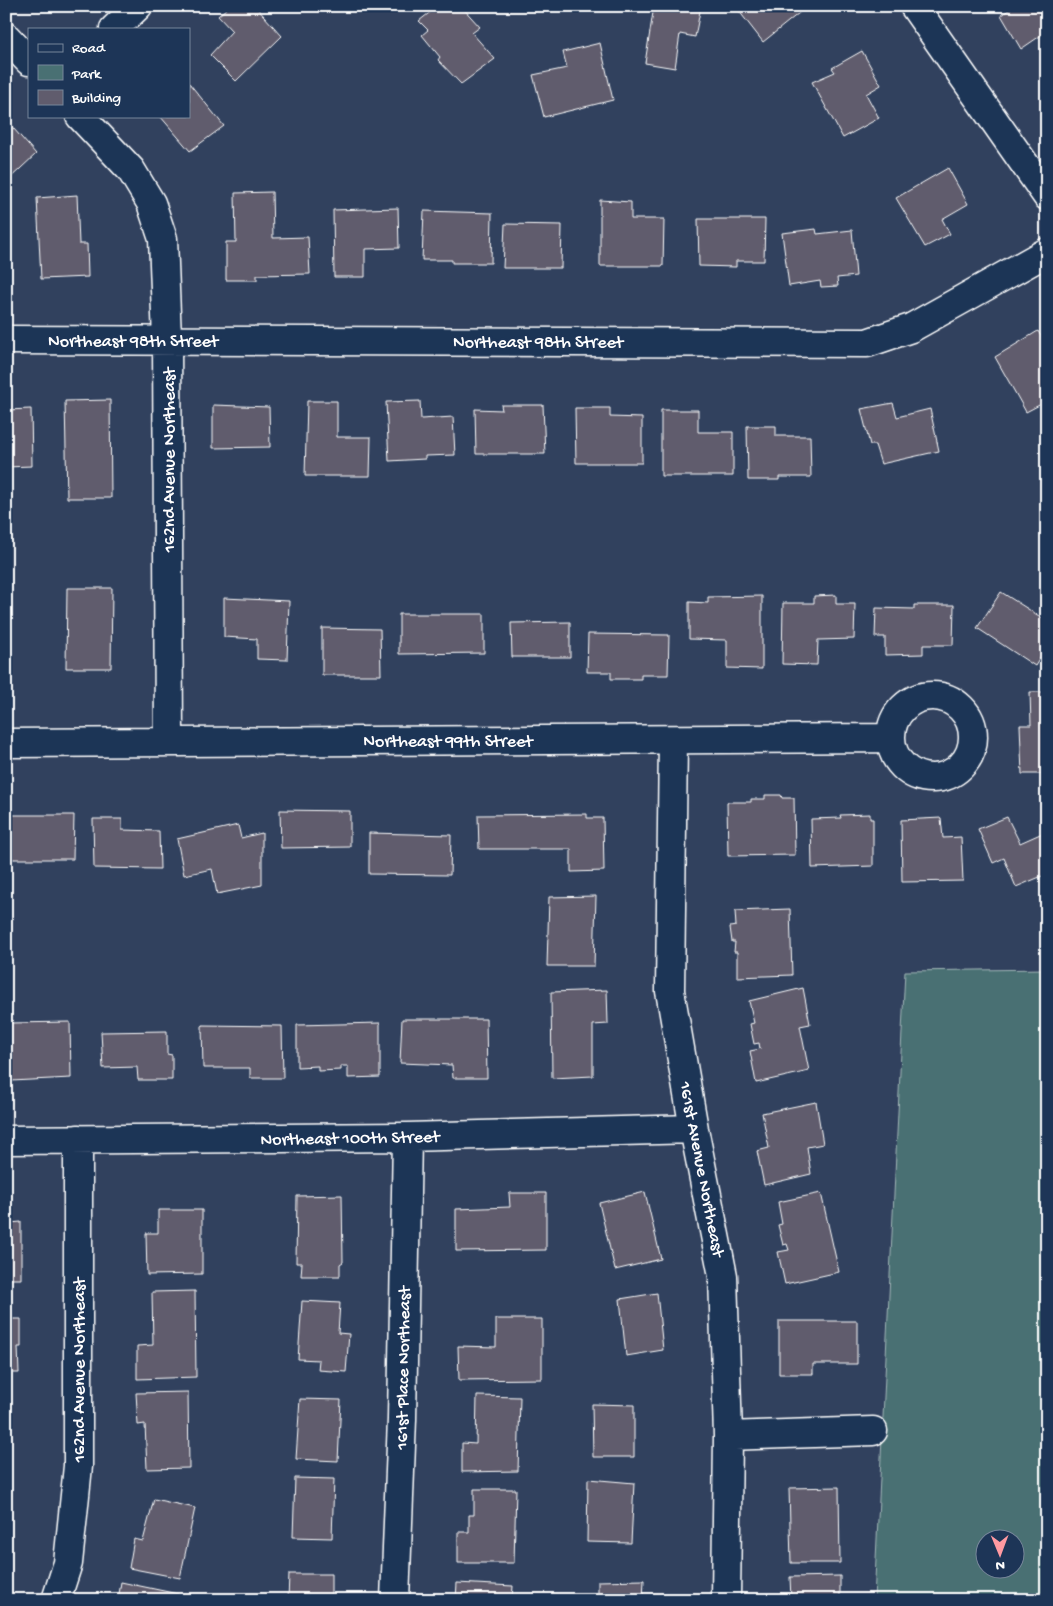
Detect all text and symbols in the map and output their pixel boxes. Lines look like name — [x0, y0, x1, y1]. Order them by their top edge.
legend — [28, 28, 190, 118]
text: Road — [72, 40, 106, 58]
text: Park — [71, 66, 102, 84]
text: Building — [71, 90, 121, 108]
street label: Northeast 98th Street — [48, 332, 220, 353]
street label: Northeast 98th Street — [453, 333, 625, 354]
street label: 162nd Avenue Northeast — [160, 366, 181, 553]
street label: Northeast 99th Street — [363, 732, 534, 753]
street label: 161st Avenue Northeast — [673, 1079, 728, 1260]
street label: Northeast 100th Street — [260, 1127, 441, 1152]
street label: 162nd Avenue Northeast — [70, 1276, 91, 1463]
street label: 161st Place Northeast — [393, 1285, 416, 1451]
north arrow — [976, 1528, 1026, 1578]
text: N — [995, 1556, 1005, 1573]

